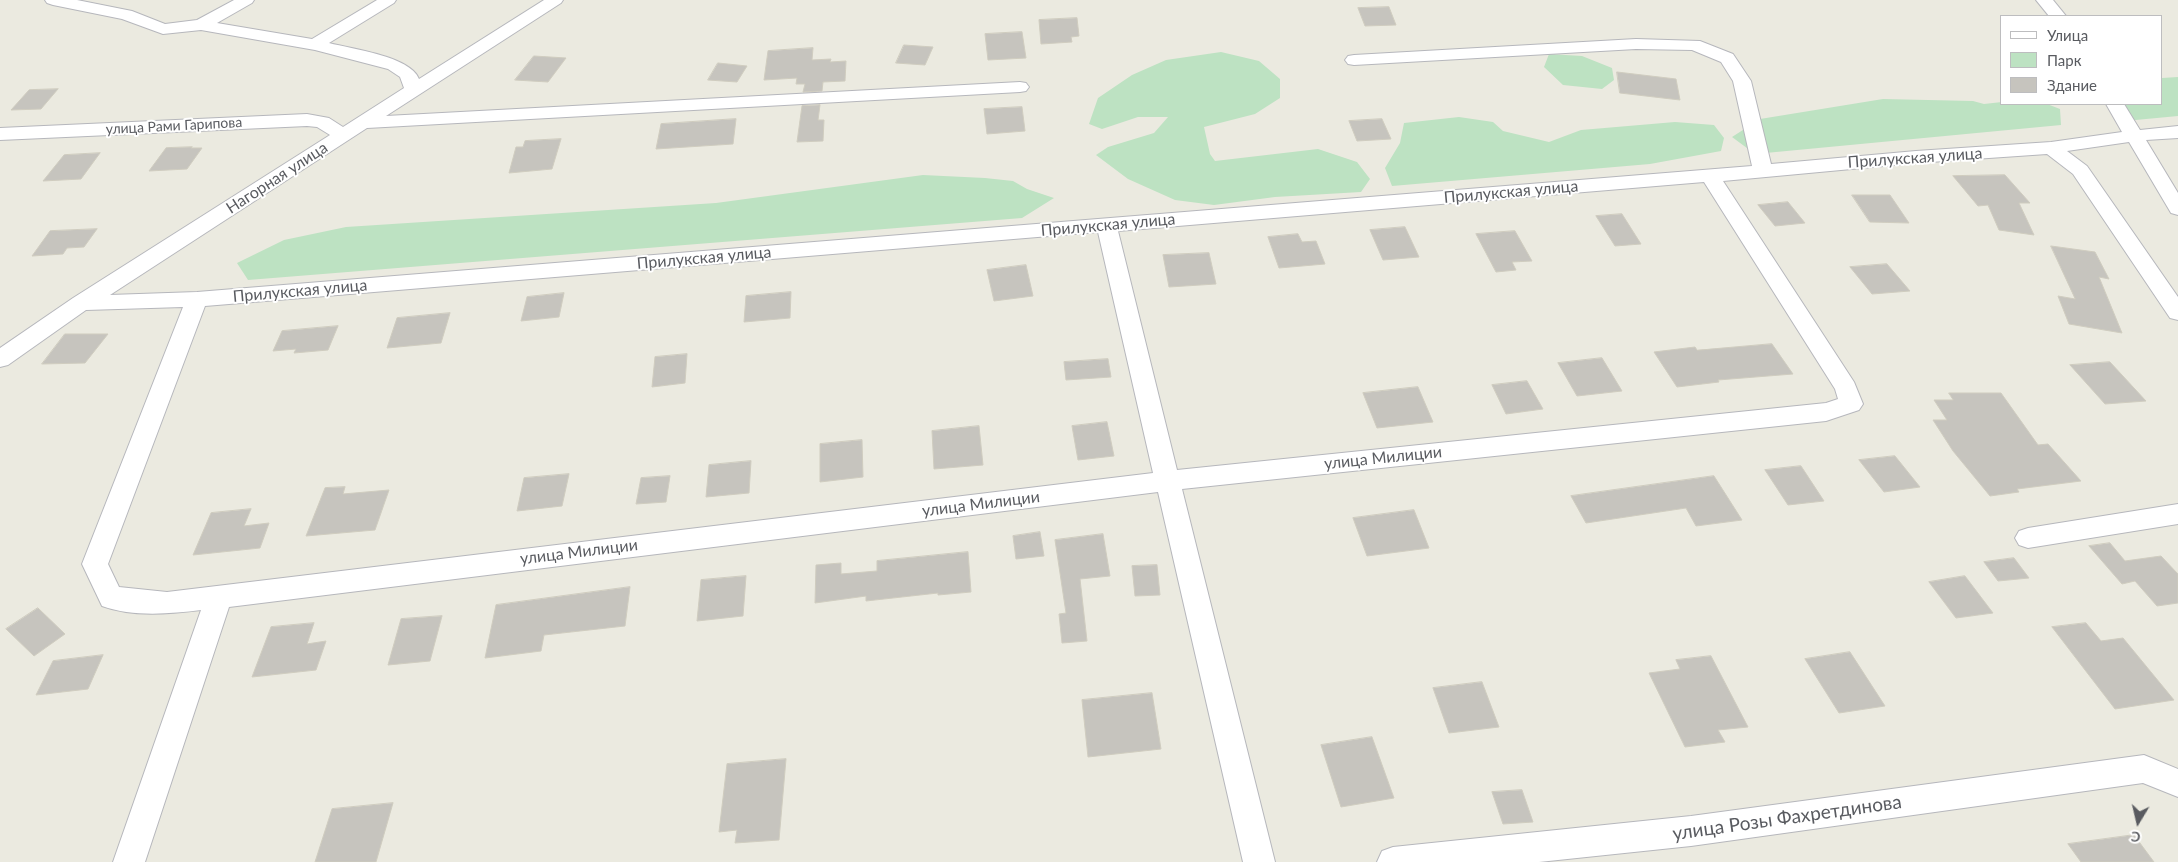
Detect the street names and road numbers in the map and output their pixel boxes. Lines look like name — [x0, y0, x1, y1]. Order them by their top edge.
street label: улица Рами Гарипова — [105, 114, 243, 138]
street label: Нагорная улица — [223, 138, 331, 218]
street label: Прилукская улица — [1847, 144, 1983, 172]
street label: Прилукская улица — [1443, 177, 1579, 207]
street label: Прилукская улица — [1040, 210, 1176, 240]
street label: Прилукская улица — [636, 243, 772, 273]
street label: Прилукская улица — [232, 276, 368, 306]
street label: улица Милиции — [1323, 442, 1443, 474]
street label: улица Милиции — [921, 487, 1041, 521]
street label: улица Милиции — [519, 535, 639, 569]
street label: улица Розы Фахретдинова — [1671, 791, 1903, 845]

